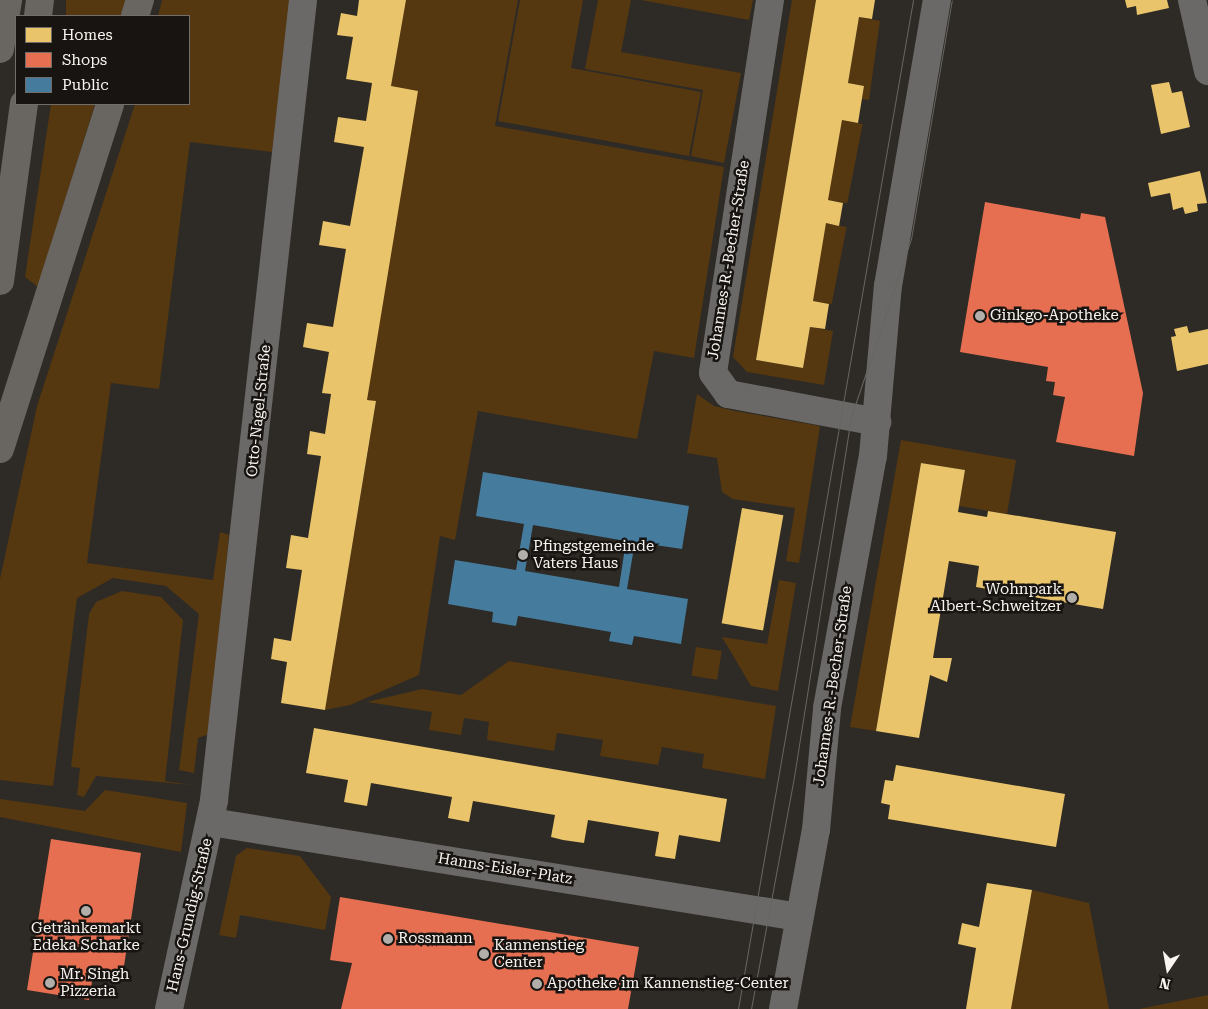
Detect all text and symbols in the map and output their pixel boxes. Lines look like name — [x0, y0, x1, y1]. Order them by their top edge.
legend — [15, 15, 190, 105]
text: Homes — [62, 26, 113, 44]
text: Shops — [62, 51, 107, 69]
text: Public — [62, 76, 109, 94]
street label: Johannes-R.-Becher-Straße — [704, 159, 754, 361]
place label: Ginkgo-Apotheke — [990, 307, 1119, 325]
marker: Ginkgo-Apotheke — [974, 310, 986, 322]
street label: Otto-Nagel-Straße — [243, 344, 275, 478]
place label: Pfingstgemeinde Vaters Haus — [533, 537, 654, 572]
marker: Pfingstgemeinde Vaters Haus — [517, 549, 529, 561]
place label: Wohnpark Albert-Schweitzer — [930, 580, 1062, 615]
street label: Johannes-R.-Becher-Straße — [810, 585, 856, 787]
marker: Wohnpark Albert-Schweitzer — [1066, 592, 1078, 604]
street label: Hans-Grundig-Straße — [164, 836, 216, 994]
street label: Hanns-Eisler-Platz — [436, 849, 574, 889]
marker: Getränkemarkt Edeka Scharke — [80, 905, 92, 917]
place label: Getränkemarkt Edeka Scharke — [31, 919, 141, 954]
place label: Rossmann — [398, 930, 473, 948]
marker: Rossmann — [382, 933, 394, 945]
place label: Kannenstieg Center — [494, 936, 584, 971]
north arrow — [1143, 944, 1193, 994]
marker: Kannenstieg Center — [478, 948, 490, 960]
place label: Mr. Singh Pizzeria — [60, 965, 130, 1000]
place label: Apotheke im Kannenstieg-Center — [547, 975, 789, 993]
text: N — [1158, 975, 1172, 993]
marker: Mr. Singh Pizzeria — [44, 977, 56, 989]
marker: Apotheke im Kannenstieg-Center — [531, 978, 543, 990]

